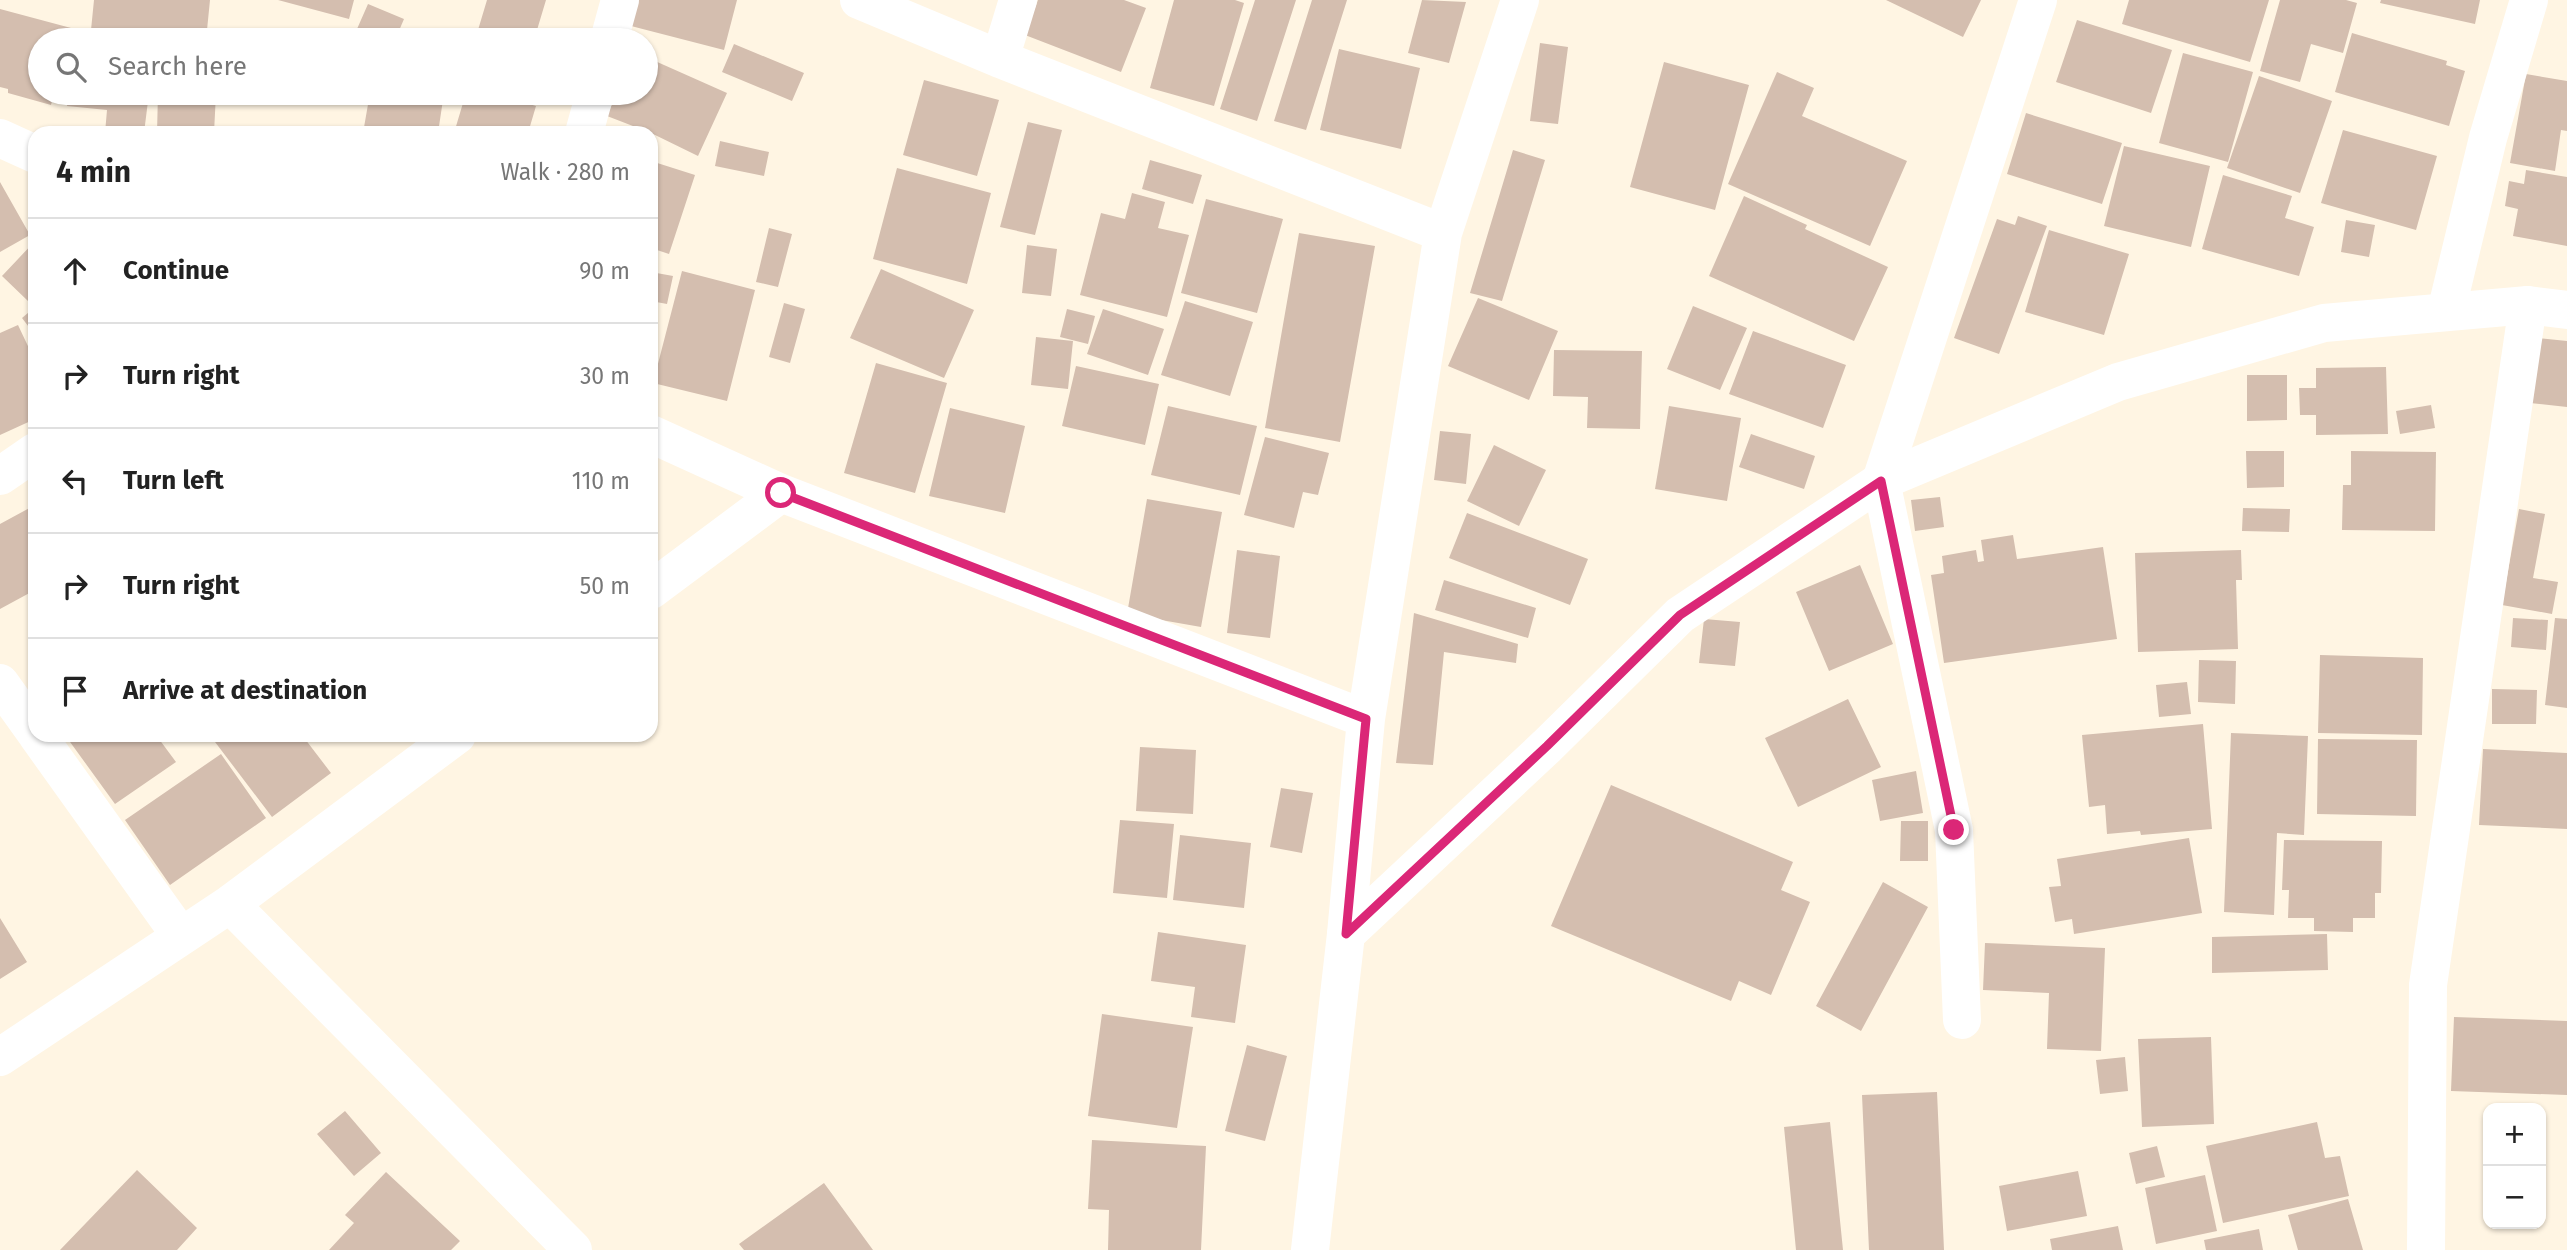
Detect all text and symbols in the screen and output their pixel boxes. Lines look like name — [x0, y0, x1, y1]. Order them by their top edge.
search box — [28, 28, 658, 105]
icon: search — [52, 48, 90, 86]
text: Search here — [108, 51, 247, 82]
text: 4 min — [56, 154, 131, 190]
text: Walk · 280 m — [500, 158, 630, 186]
icon: ahead — [56, 252, 94, 290]
text: Continue — [123, 255, 229, 286]
text: 90 m — [579, 257, 630, 285]
icon: right — [56, 357, 94, 395]
text: Turn right — [123, 360, 240, 391]
text: 30 m — [580, 362, 630, 390]
icon: left — [56, 462, 94, 500]
text: Turn left — [123, 465, 224, 496]
text: 110 m — [572, 467, 630, 495]
route start — [765, 477, 796, 508]
icon: right — [56, 567, 94, 605]
text: Turn right — [123, 570, 240, 601]
text: 50 m — [580, 572, 630, 600]
icon: arrive — [56, 672, 94, 710]
text: Arrive at destination — [123, 675, 367, 706]
route end — [1938, 814, 1969, 845]
map controls — [2483, 1103, 2546, 1229]
button: + — [2483, 1103, 2546, 1166]
button: − — [2483, 1166, 2546, 1229]

